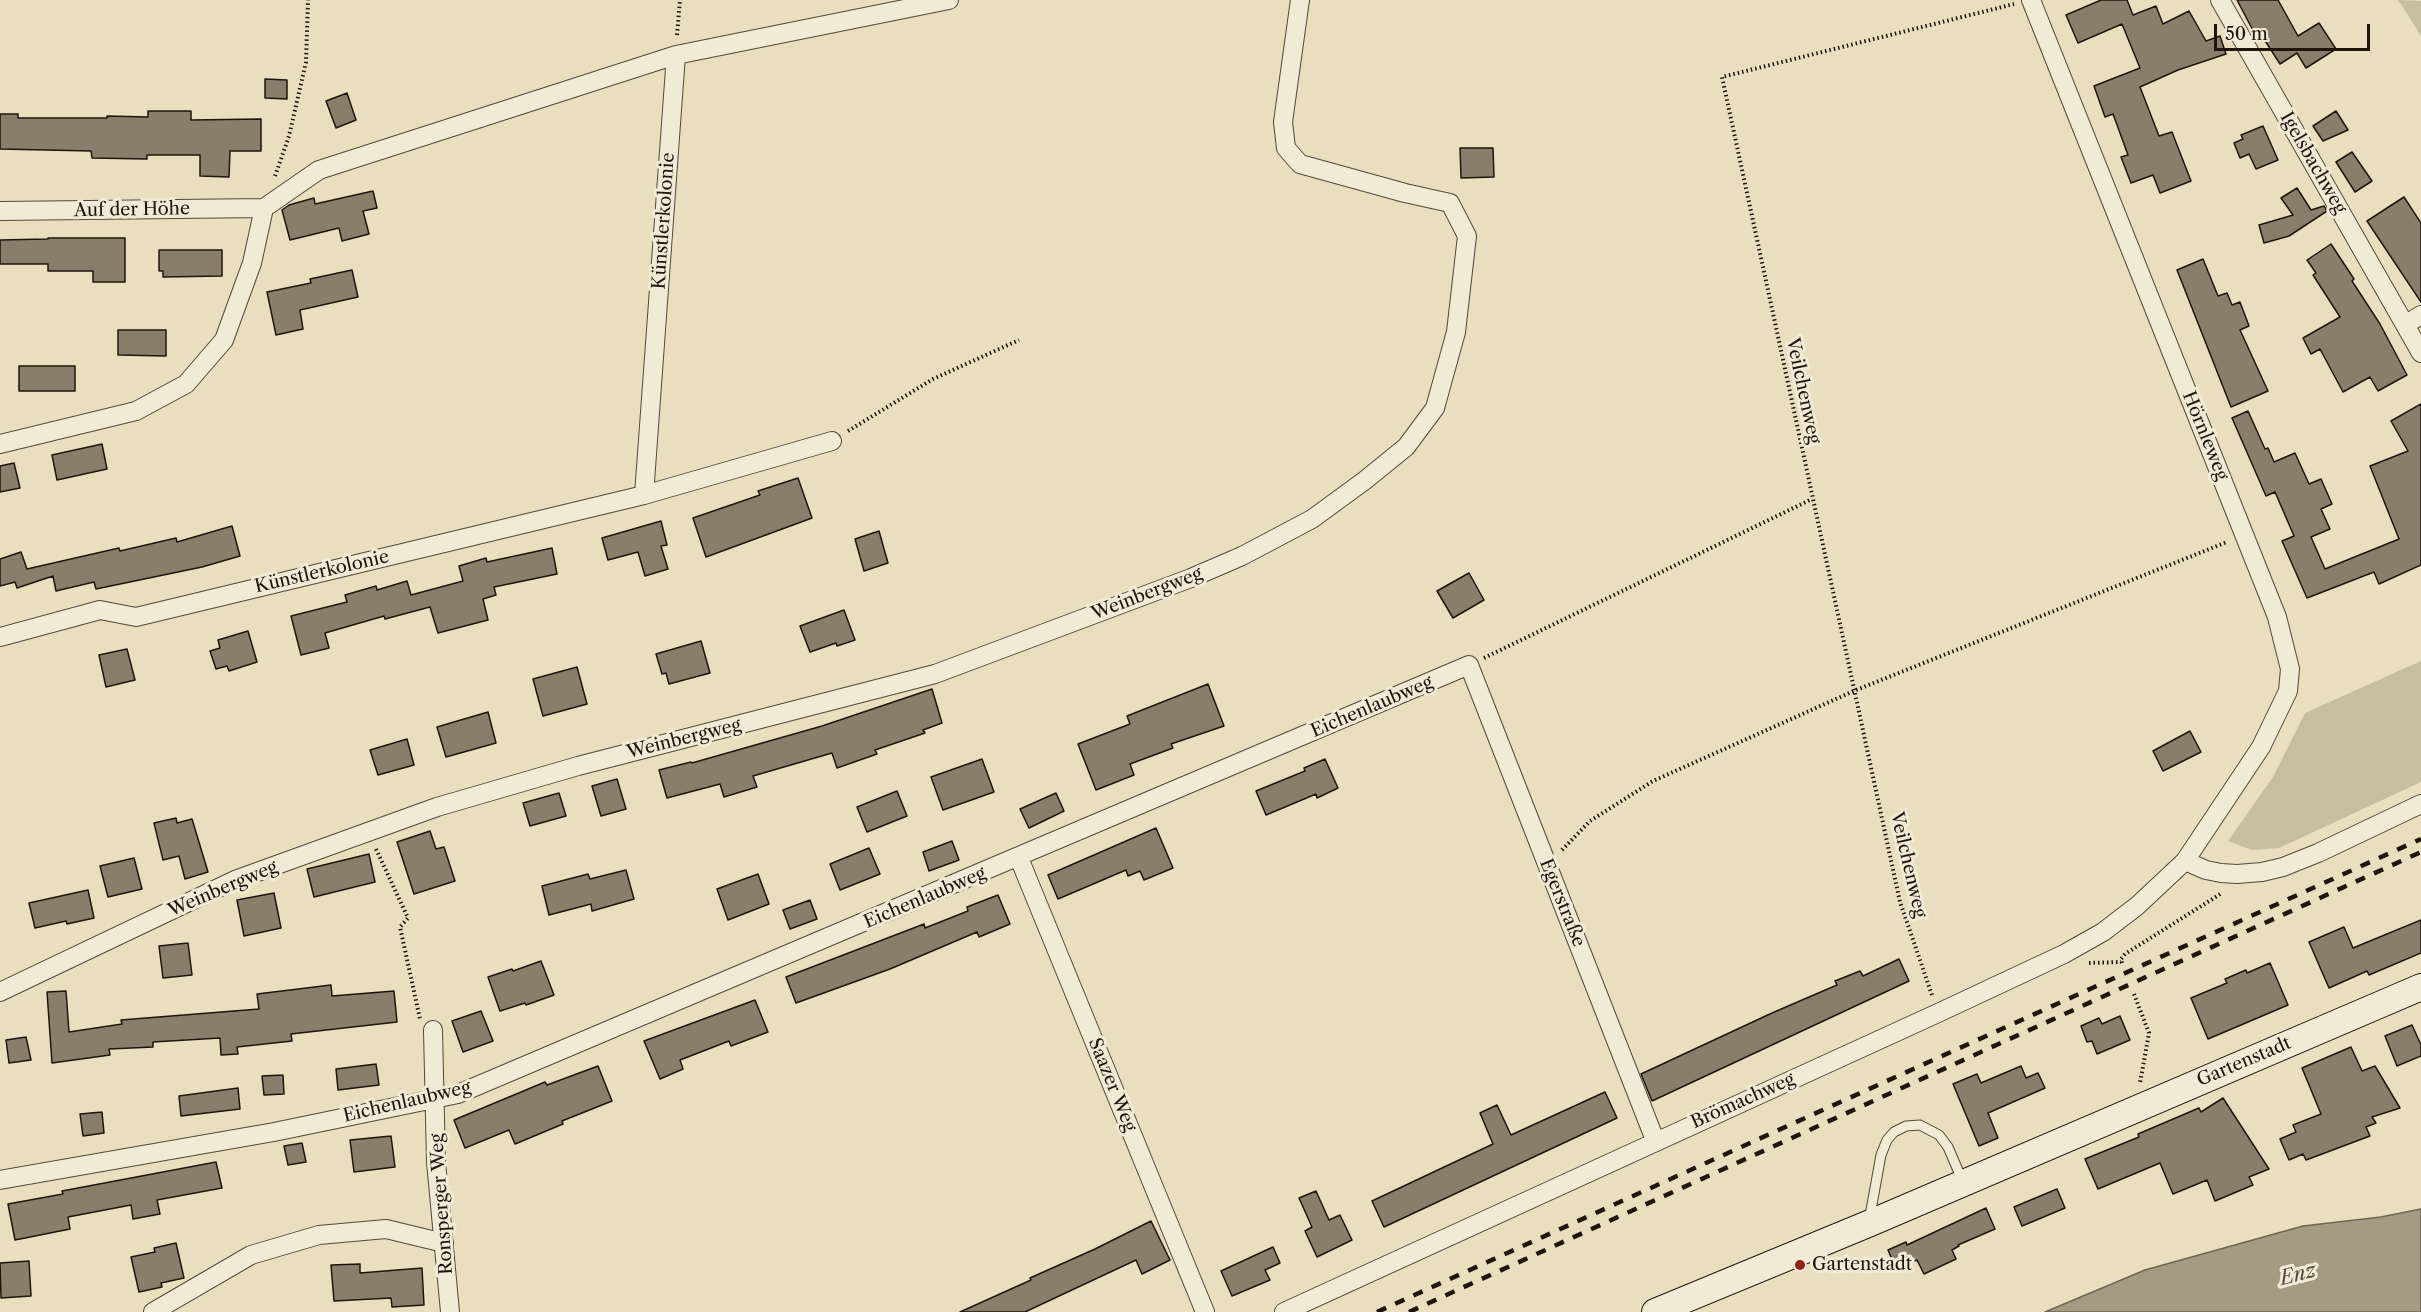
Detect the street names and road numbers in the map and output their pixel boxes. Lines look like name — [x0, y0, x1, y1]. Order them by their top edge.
street label: Igelsbachweg — [2275, 108, 2351, 218]
street label: Künstlerkolonie — [648, 152, 680, 290]
street label: Auf der Höhe — [74, 198, 190, 222]
street label: Veilchenweg — [1781, 336, 1825, 446]
street label: Hörnleweg — [2177, 388, 2233, 484]
street label: Künstlerkolonie — [253, 546, 391, 598]
street label: Weinbergweg — [1089, 563, 1205, 625]
street label: Eichenlaubweg — [1308, 672, 1436, 742]
street label: Weinbergweg — [625, 714, 743, 764]
street label: Veilchenweg — [1885, 810, 1931, 920]
street label: Weinbergweg — [165, 856, 281, 922]
street label: Egerstraße — [1535, 856, 1589, 950]
street label: Eichenlaubweg — [861, 863, 989, 933]
street label: Gartenstadt — [2194, 1032, 2294, 1092]
street label: Saazer Weg — [1083, 1035, 1141, 1135]
street label: Brömachweg — [1688, 1068, 1798, 1134]
street label: Eichenlaubweg — [341, 1077, 473, 1127]
street label: Ronsperger Weg — [426, 1133, 458, 1275]

